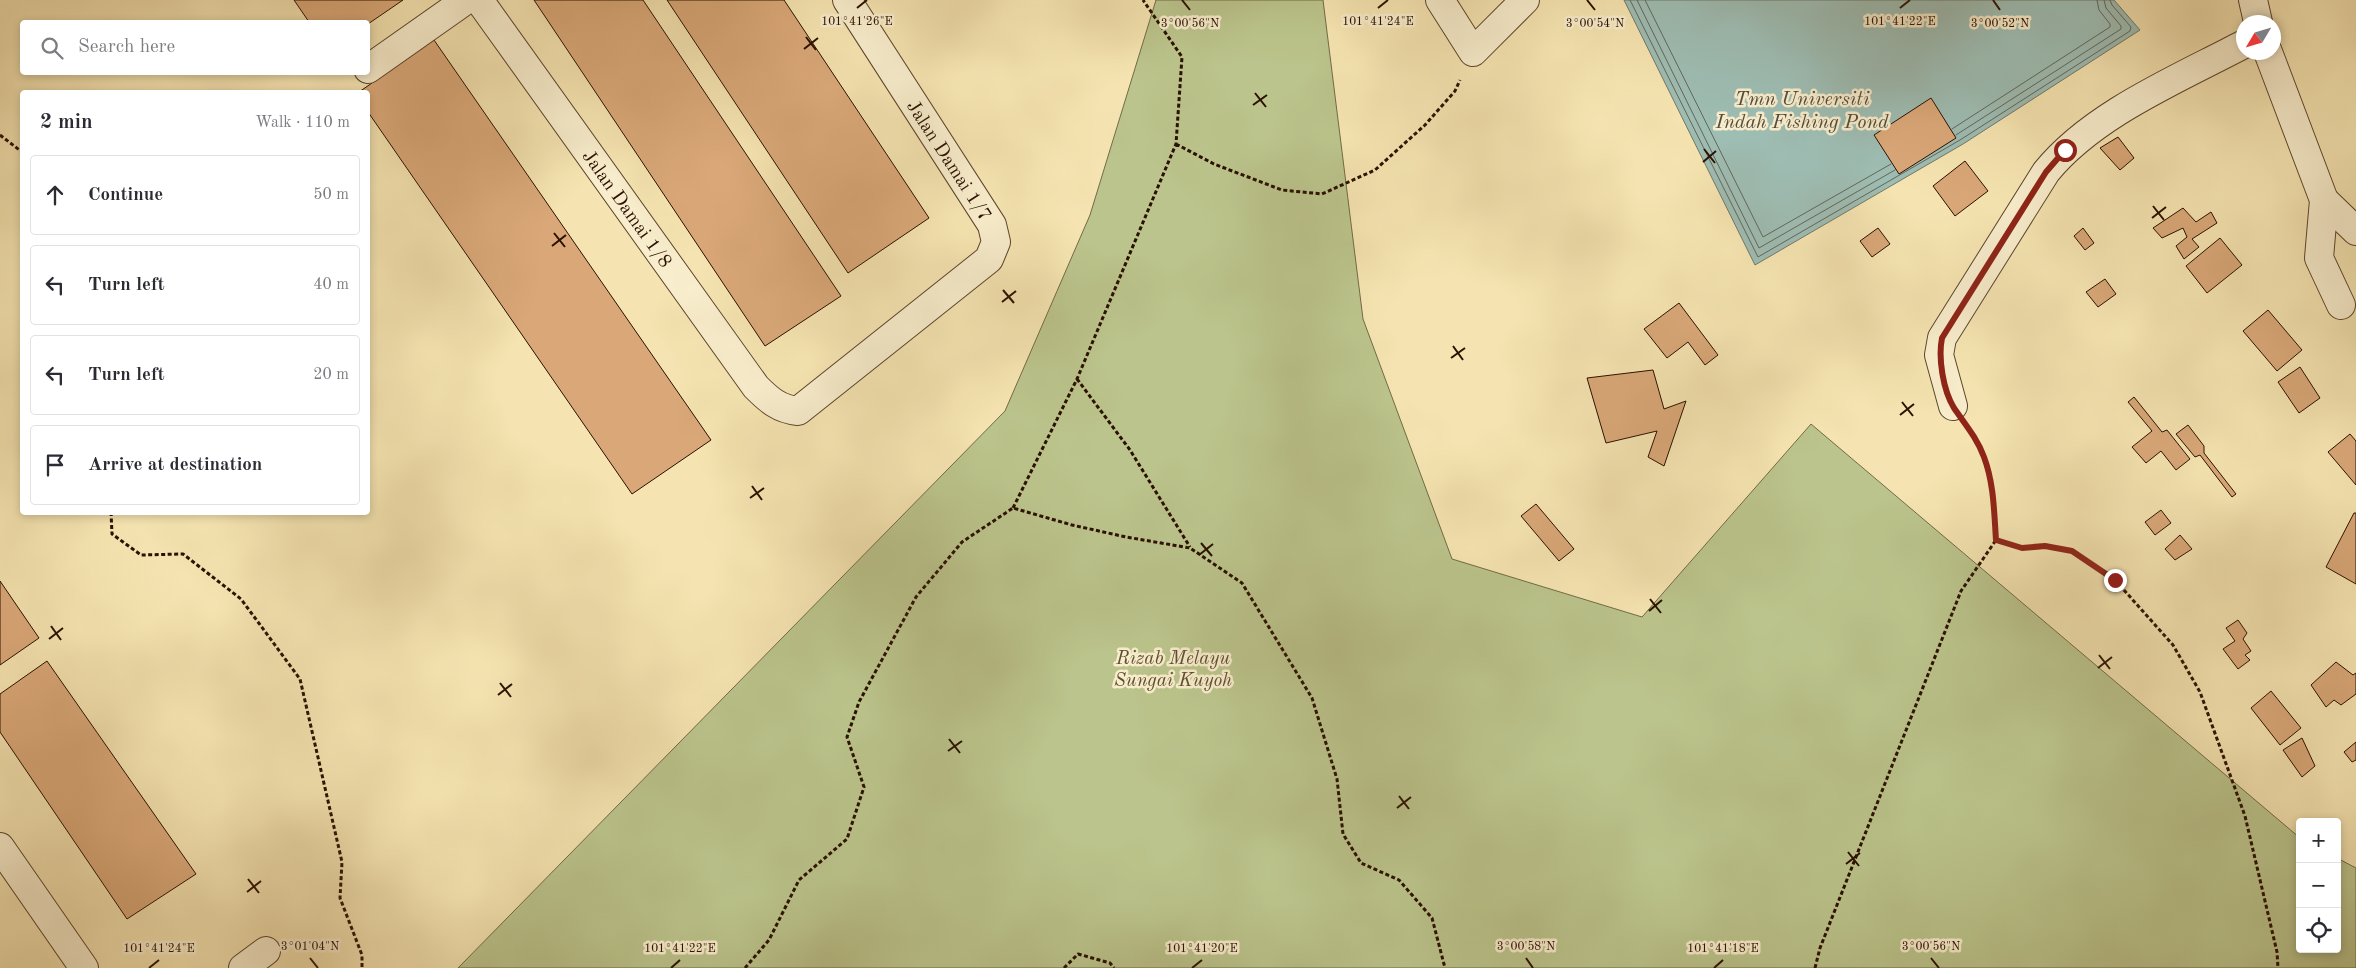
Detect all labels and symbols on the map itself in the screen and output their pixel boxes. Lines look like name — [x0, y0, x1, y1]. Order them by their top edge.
north arrow — [2236, 15, 2281, 60]
text: 101°41'26"E — [821, 16, 893, 28]
text: 101°41'24"E — [1342, 16, 1414, 28]
text: 101°41'22"E — [1864, 16, 1936, 28]
text: 3°00'56"N — [1161, 17, 1219, 30]
text: 3°00'54"N — [1566, 17, 1624, 30]
text: 3°00'52"N — [1971, 17, 2029, 30]
water label: Tmn Universiti Indah Fishing Pond — [1714, 90, 1889, 133]
street label: Jalan Damai 1/7 — [902, 98, 994, 225]
route start — [2054, 139, 2077, 162]
street label: Jalan Damai 1/8 — [578, 147, 674, 272]
route end — [2104, 569, 2127, 592]
park label: Rizab Melayu Sungai Kuyoh — [1114, 650, 1232, 691]
text: 3°00'58"N — [1497, 940, 1555, 953]
text: 3°00'56"N — [1902, 940, 1960, 953]
text: 3°01'04"N — [281, 941, 339, 953]
text: 101°41'24"E — [123, 943, 195, 955]
text: 101°41'22"E — [644, 943, 716, 955]
text: 101°41'20"E — [1166, 943, 1238, 955]
text: 101°41'18"E — [1687, 943, 1759, 955]

